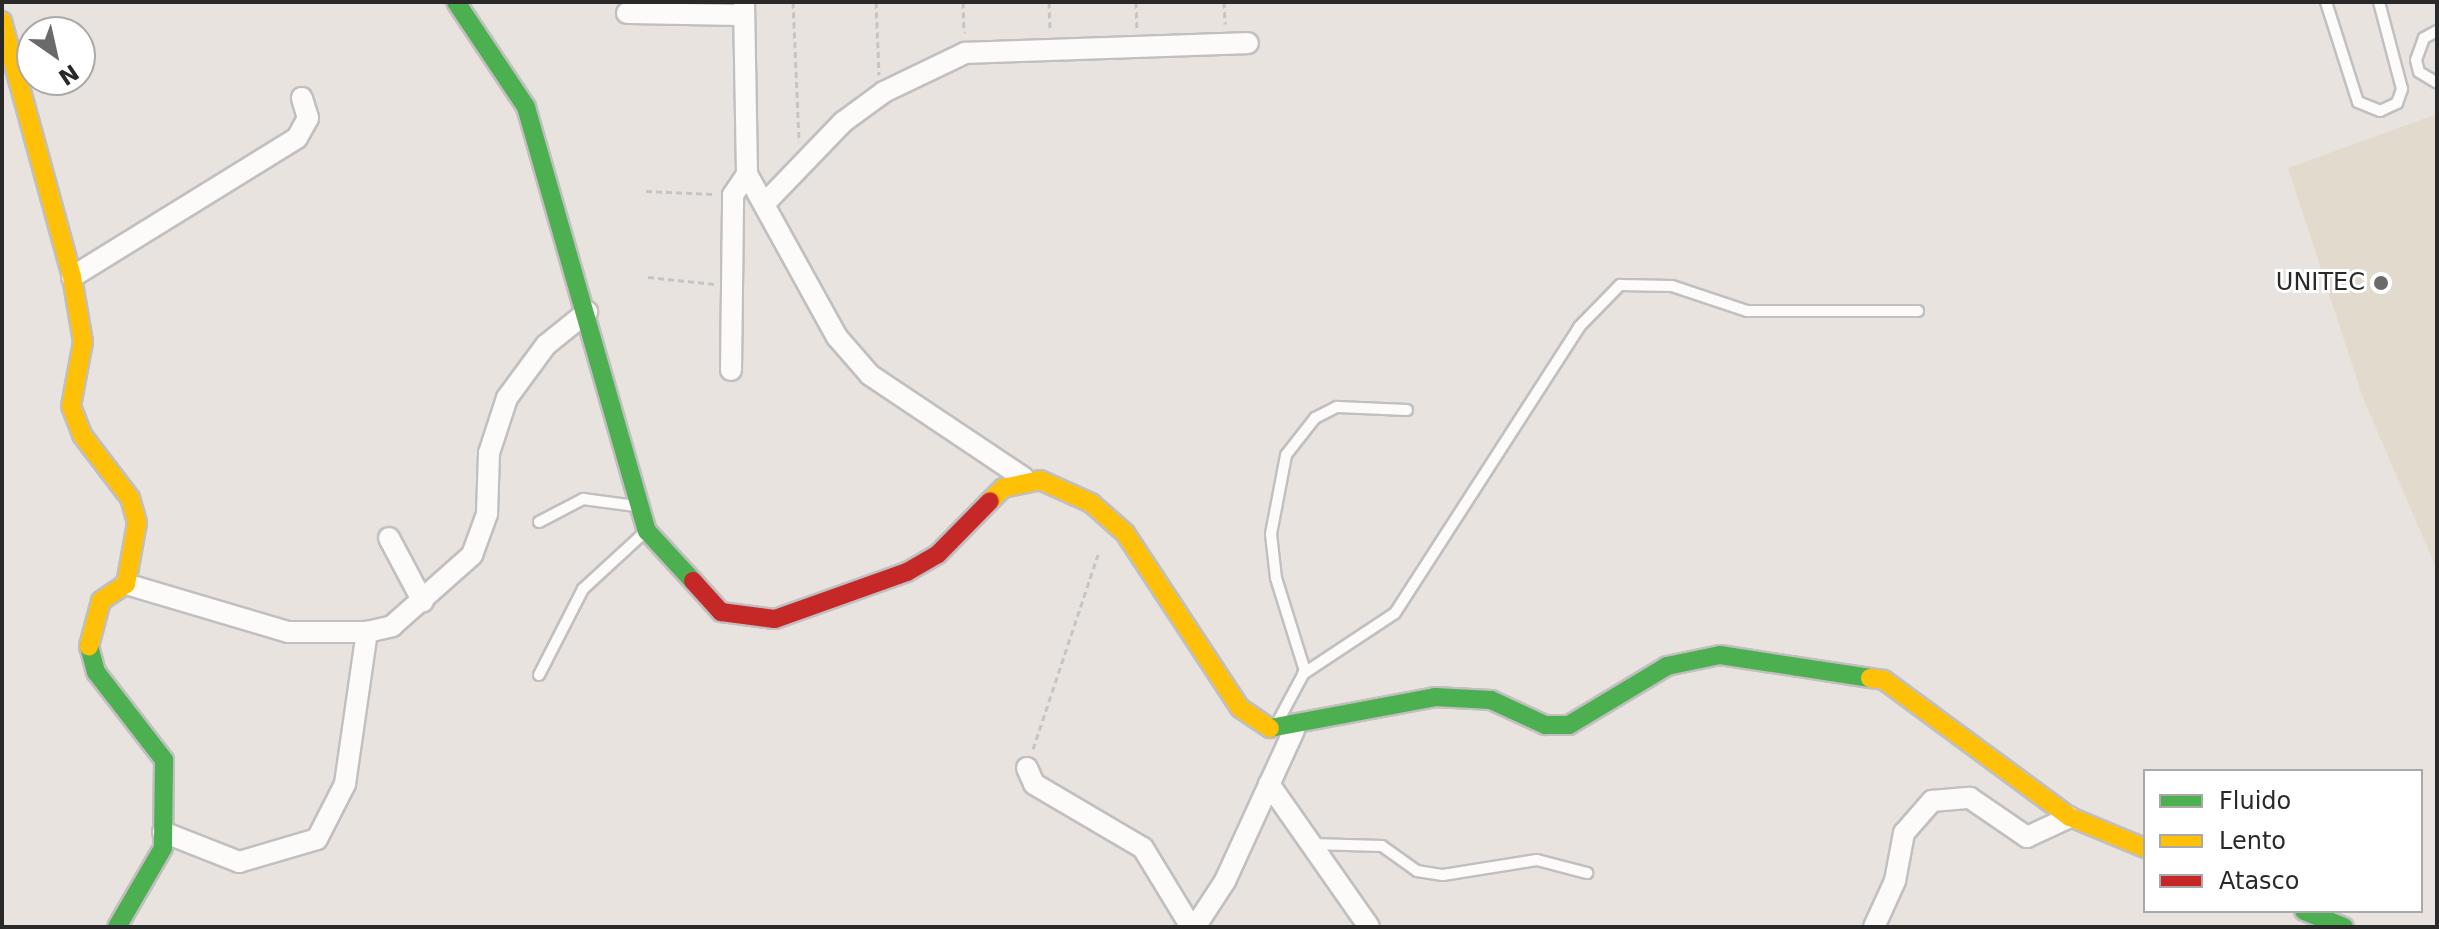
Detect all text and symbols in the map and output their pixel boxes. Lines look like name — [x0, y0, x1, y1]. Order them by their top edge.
north arrow — [16, 16, 96, 96]
text: N — [54, 59, 83, 90]
place label: UNITEC — [2276, 269, 2365, 297]
marker: UNITEC — [2372, 274, 2390, 292]
legend — [2143, 769, 2423, 913]
text: Fluido — [2219, 787, 2291, 815]
text: Lento — [2219, 827, 2286, 855]
text: Atasco — [2219, 867, 2300, 895]

